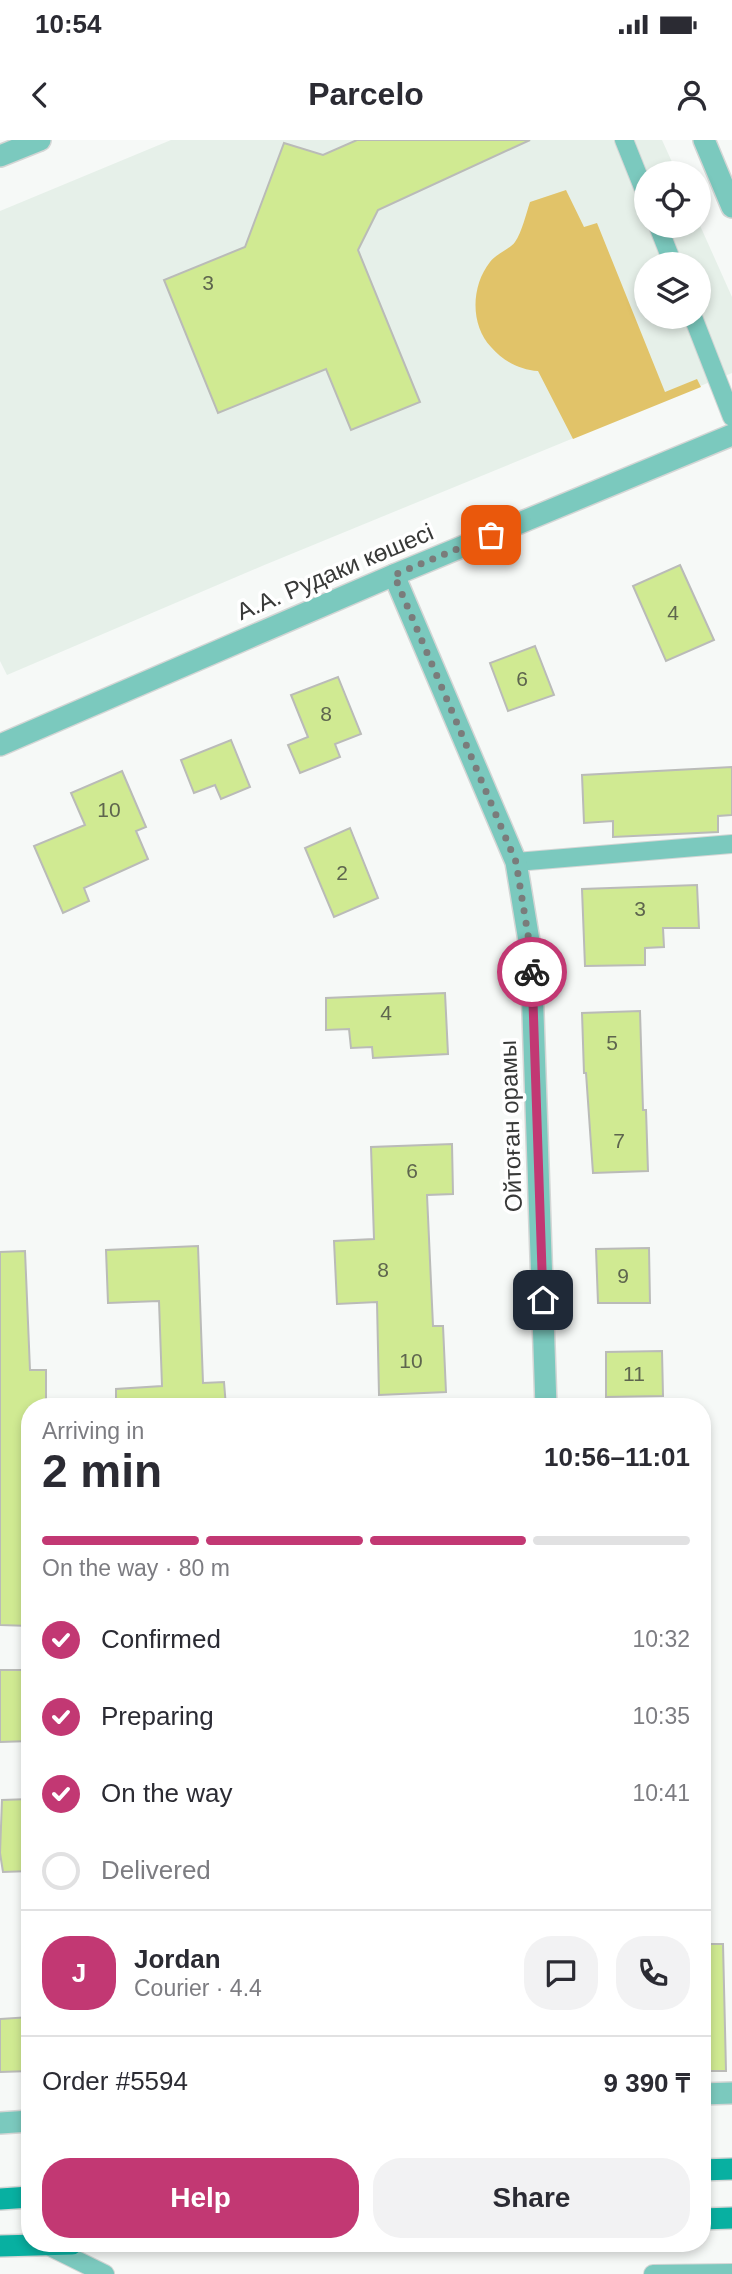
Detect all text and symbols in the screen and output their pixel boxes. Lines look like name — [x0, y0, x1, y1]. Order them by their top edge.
text: 10:54 — [35, 9, 102, 39]
icon: back — [21, 76, 59, 114]
text: Parcelo — [308, 76, 424, 112]
icon: person — [673, 76, 711, 114]
map controls — [634, 161, 711, 329]
button: locate — [634, 161, 711, 238]
button: layers — [634, 252, 711, 329]
house number: 3 — [202, 271, 214, 294]
pin — [461, 505, 521, 565]
icon: bag — [472, 516, 510, 554]
street label: А.А. Рудаки көшесі — [232, 518, 437, 625]
house number: 4 — [667, 601, 679, 624]
house number: 6 — [516, 667, 528, 690]
house number: 8 — [320, 702, 332, 725]
house number: 10 — [97, 798, 121, 821]
house number: 2 — [336, 861, 348, 884]
house number: 3 — [634, 897, 646, 920]
courier — [497, 937, 567, 1007]
icon: bike — [513, 953, 551, 991]
house number: 4 — [380, 1001, 392, 1024]
house number: 5 — [606, 1031, 618, 1054]
street label: Ойтоған орамы — [494, 1040, 527, 1212]
house number: 7 — [613, 1129, 625, 1152]
house number: 6 — [406, 1159, 418, 1182]
house number: 8 — [377, 1258, 389, 1281]
house number: 9 — [617, 1264, 629, 1287]
pin — [513, 1270, 573, 1330]
icon: home — [524, 1281, 562, 1319]
house number: 10 — [399, 1349, 423, 1372]
house number: 11 — [623, 1362, 645, 1385]
text: Arriving in — [42, 1418, 144, 1444]
text: 10:56–11:01 — [544, 1442, 690, 1472]
text: 2 min — [42, 1445, 162, 1497]
text: On the way · 80 m — [42, 1555, 230, 1581]
icon: check — [42, 1621, 80, 1659]
text: Confirmed — [101, 1624, 221, 1654]
text: 10:32 — [632, 1626, 690, 1652]
icon: check — [42, 1698, 80, 1736]
text: Preparing — [101, 1701, 214, 1731]
text: 10:35 — [632, 1703, 690, 1729]
icon: check — [42, 1775, 80, 1813]
text: On the way — [101, 1778, 233, 1808]
text: 10:41 — [632, 1780, 690, 1806]
text: Delivered — [101, 1855, 211, 1885]
button: chat — [524, 1936, 598, 2010]
button: phone — [616, 1936, 690, 2010]
text: Jordan — [134, 1944, 221, 1974]
text: J — [72, 1958, 86, 1988]
text: Courier · 4.4 — [134, 1975, 262, 2001]
text: Order #5594 — [42, 2066, 188, 2096]
text: 9 390 ₸ — [604, 2068, 690, 2098]
button: Help — [42, 2158, 359, 2238]
button: Share — [373, 2158, 690, 2238]

